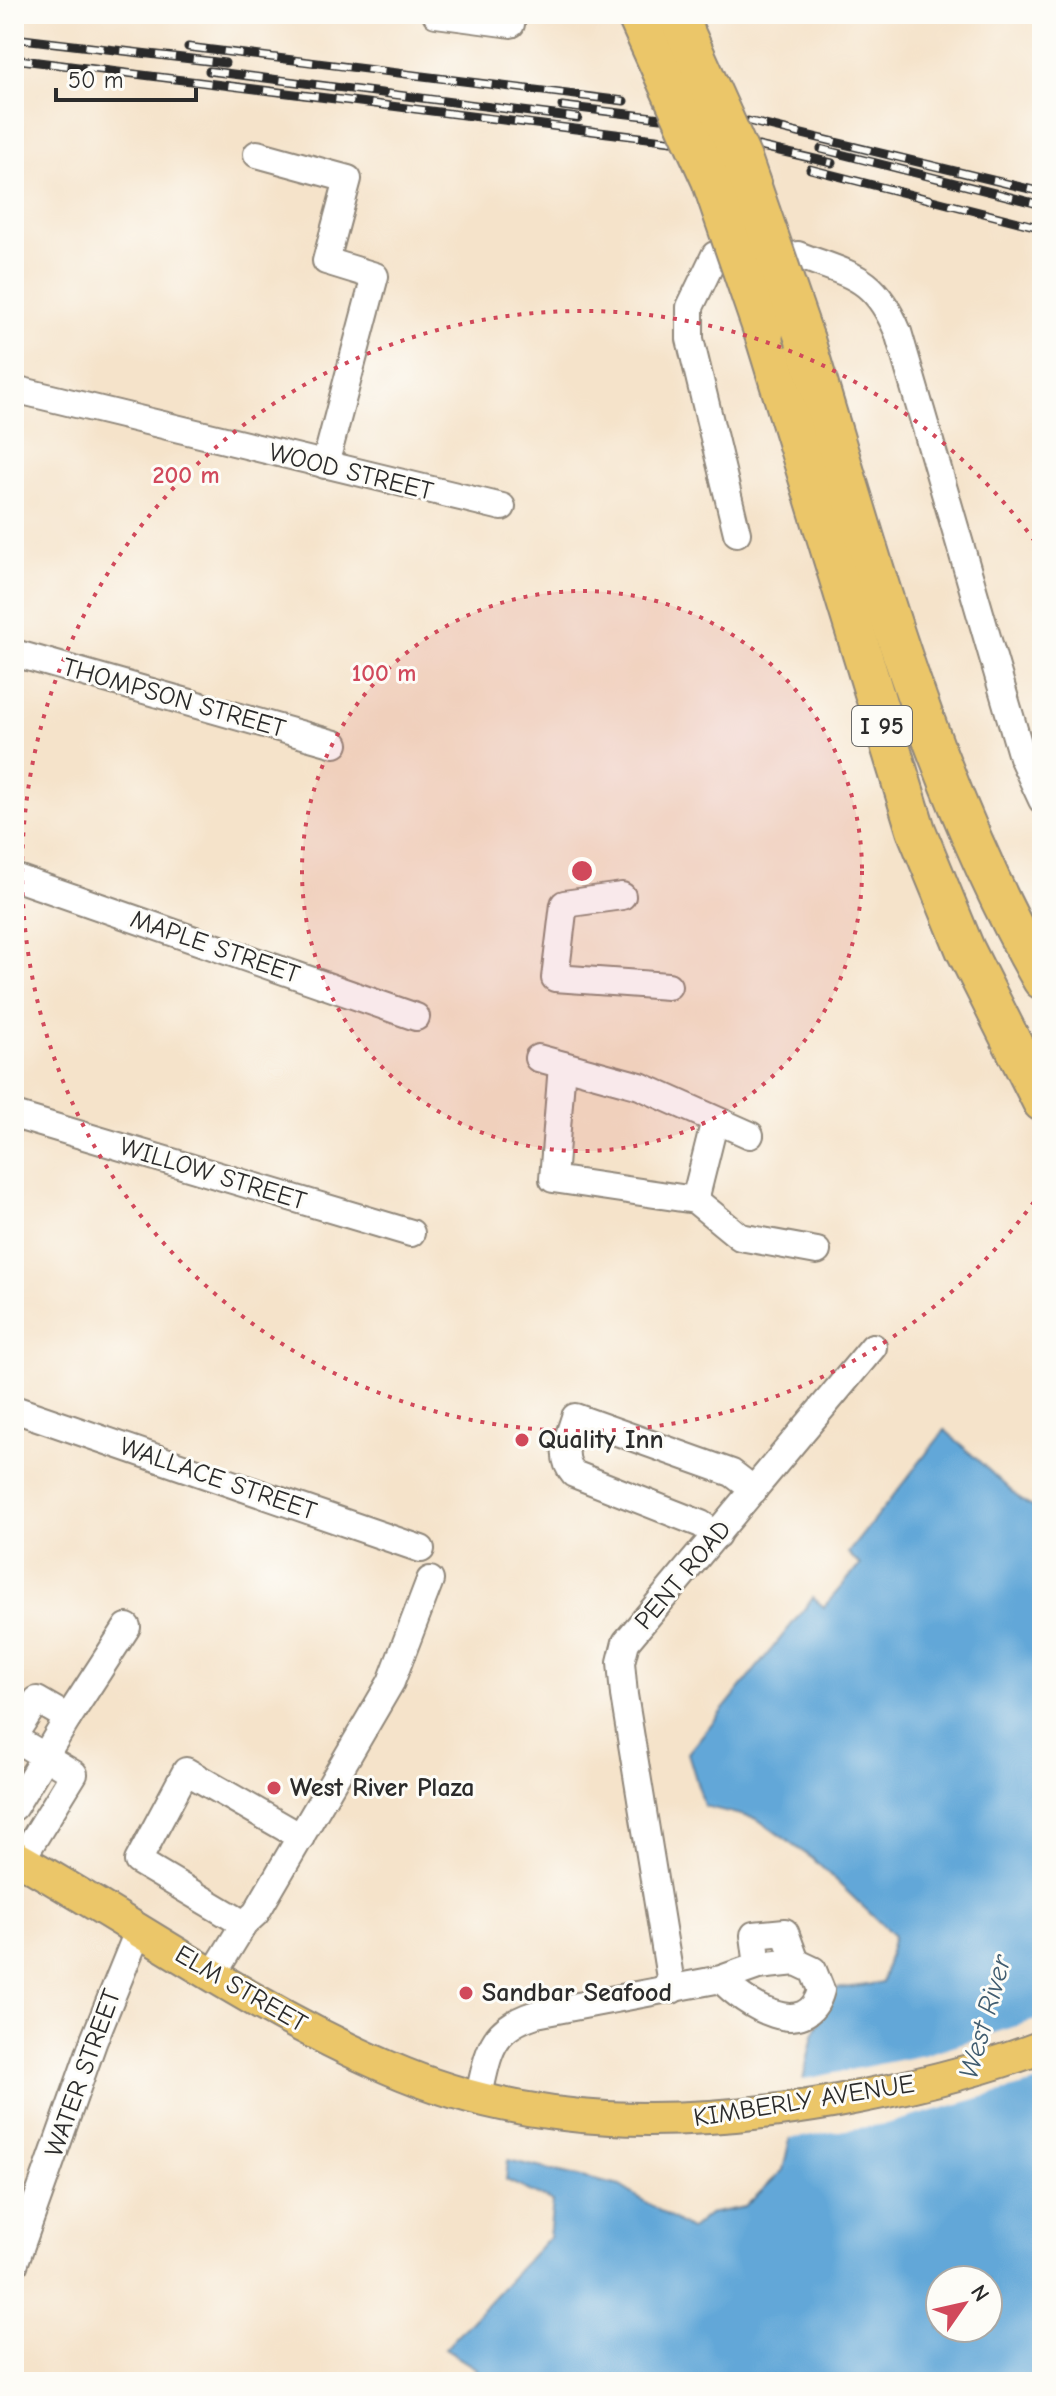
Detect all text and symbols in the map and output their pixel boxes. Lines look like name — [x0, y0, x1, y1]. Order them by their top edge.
scale bar — [56, 52, 196, 102]
text: 50 m — [68, 66, 124, 94]
street label: WOOD STREET — [266, 437, 437, 507]
text: 200 m — [152, 461, 220, 489]
street label: THOMPSON STREET — [59, 652, 289, 744]
text: 100 m — [352, 659, 416, 687]
road number: I 95 — [852, 706, 912, 746]
centre of rings — [568, 857, 596, 885]
street label: MAPLE STREET — [126, 904, 304, 990]
street label: WILLOW STREET — [116, 1131, 310, 1217]
place label: Quality Inn — [538, 1425, 664, 1455]
street label: WALLACE STREET — [116, 1431, 321, 1527]
marker: Quality Inn — [513, 1431, 531, 1449]
street label: PENT ROAD — [629, 1514, 737, 1636]
place label: West River Plaza — [290, 1773, 475, 1803]
marker: West River Plaza — [265, 1779, 283, 1797]
street label: ELM STREET — [170, 1939, 313, 2039]
water label: West River — [952, 1950, 1018, 2082]
place label: Sandbar Seafood — [482, 1978, 672, 2008]
marker: Sandbar Seafood — [457, 1984, 475, 2002]
street label: WATER STREET — [39, 1985, 127, 2161]
street label: KIMBERLY AVENUE — [691, 2069, 917, 2133]
north arrow — [924, 2264, 1004, 2344]
text: N — [965, 2280, 995, 2307]

